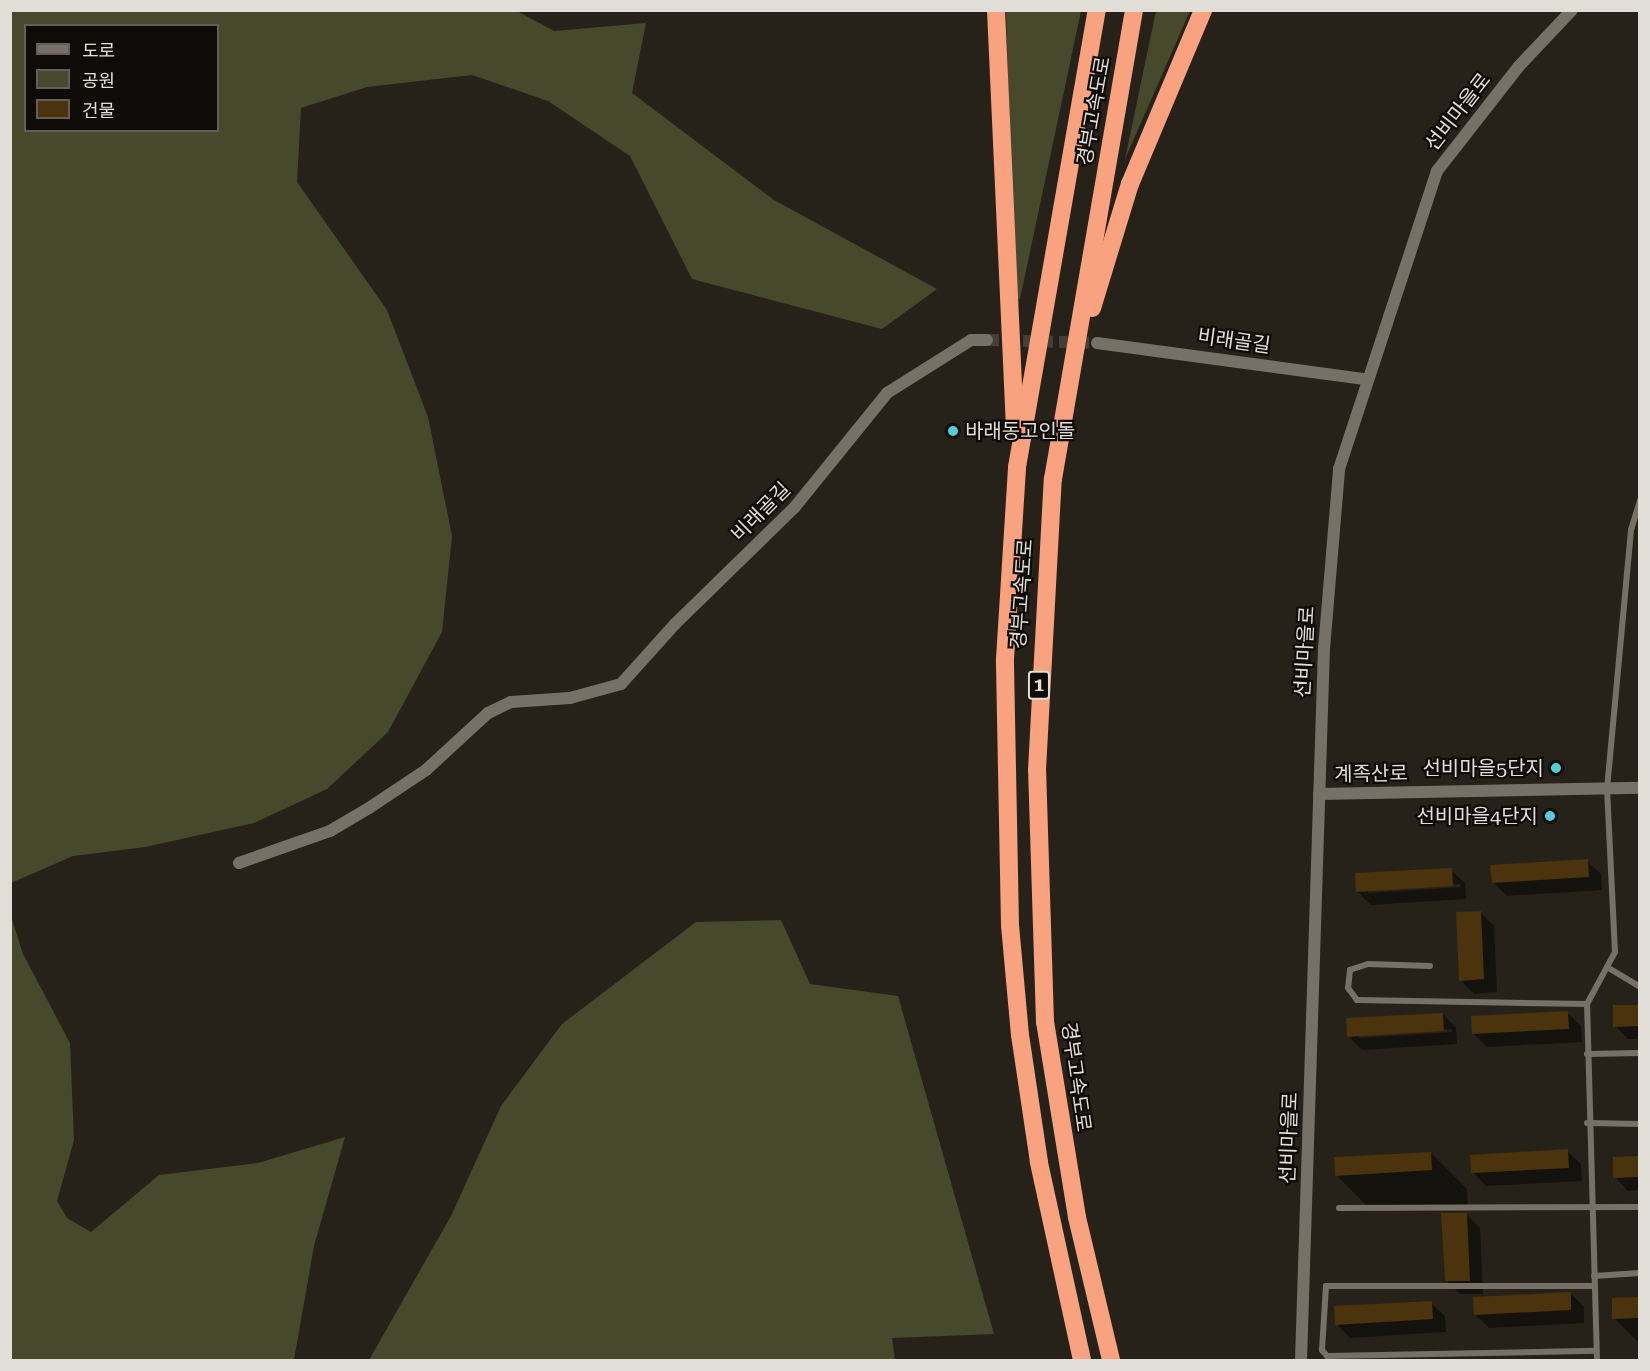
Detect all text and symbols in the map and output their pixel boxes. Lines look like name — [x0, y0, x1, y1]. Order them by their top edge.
legend — [24, 24, 219, 132]
text: 도로 — [82, 40, 115, 61]
street label: 경부고속도로 — [1073, 55, 1115, 167]
street label: 선비마을로 — [1420, 68, 1496, 156]
text: 공원 — [82, 70, 115, 91]
text: 건물 — [82, 100, 115, 121]
street label: 비래골길 — [1196, 324, 1272, 358]
place label: 바래동고인돌 — [965, 419, 1075, 443]
marker: 바래동고인돌 — [946, 424, 960, 438]
street label: 비래골길 — [726, 477, 796, 547]
street label: 경부고속도로 — [1006, 538, 1038, 650]
street label: 선비마을로 — [1291, 605, 1319, 699]
road number: 1 — [1027, 670, 1051, 700]
place label: 선비마을5단지 — [1422, 756, 1544, 780]
street label: 계족산로 — [1334, 761, 1408, 787]
marker: 선비마을5단지 — [1549, 761, 1563, 775]
place label: 선비마을4단지 — [1416, 804, 1538, 828]
marker: 선비마을4단지 — [1543, 809, 1557, 823]
street label: 경부고속도로 — [1056, 1021, 1096, 1133]
street label: 선비마을로 — [1275, 1092, 1303, 1184]

